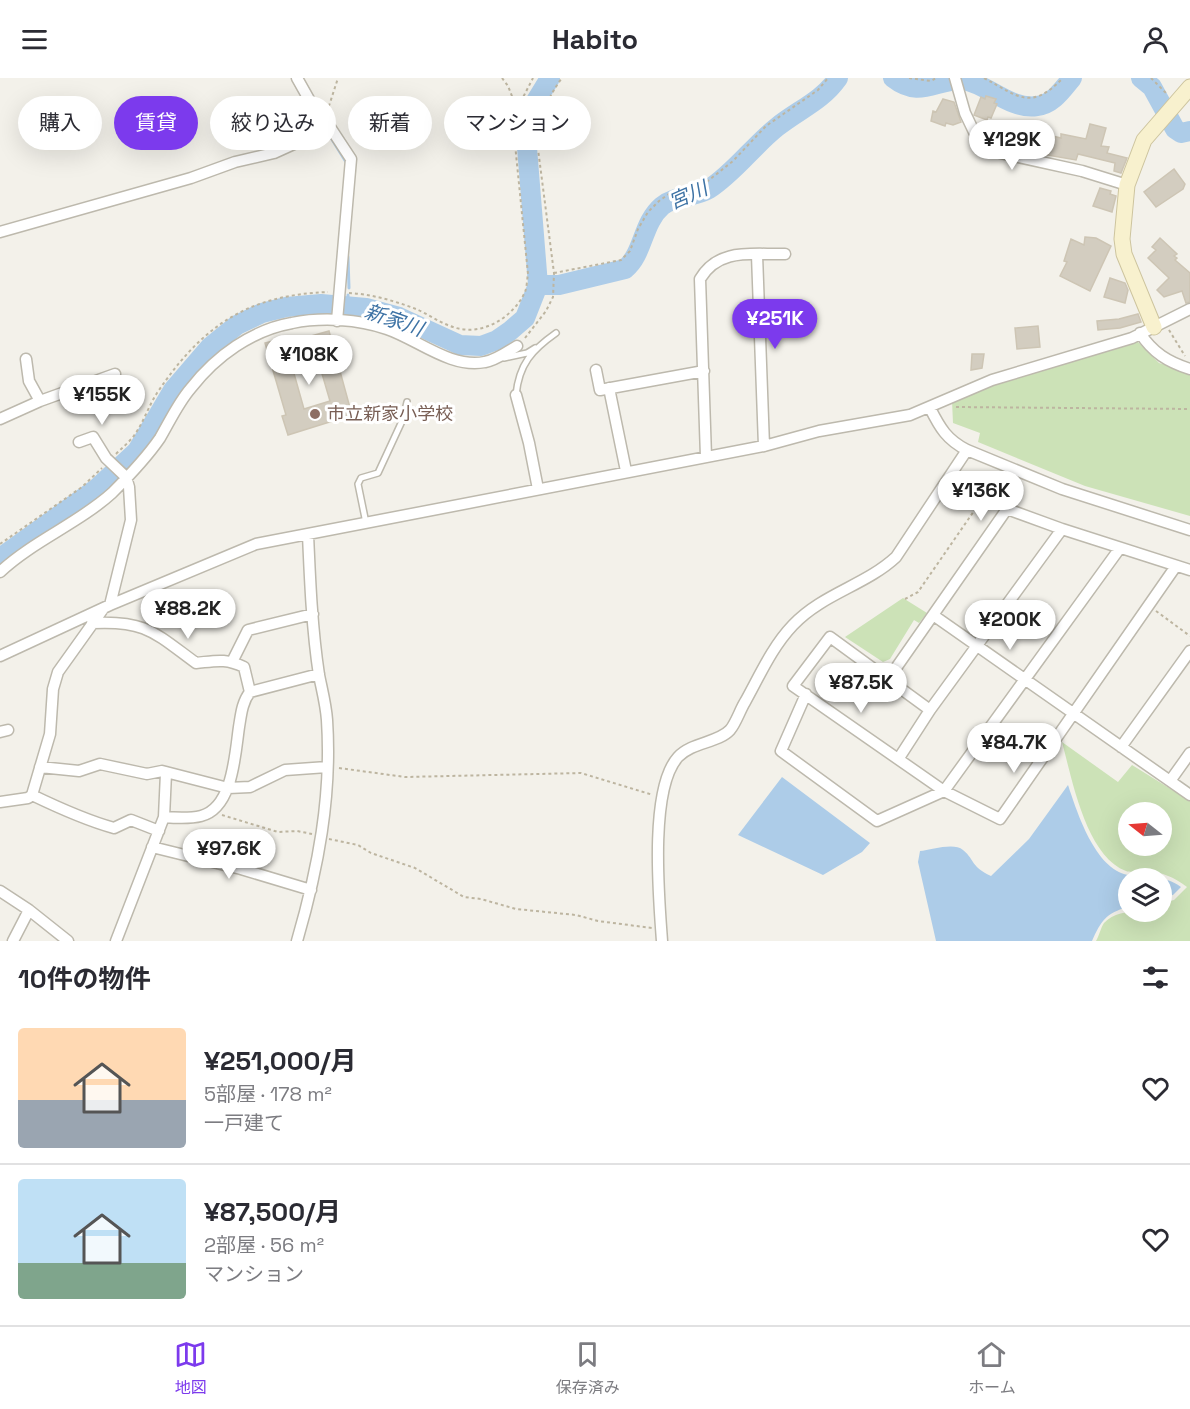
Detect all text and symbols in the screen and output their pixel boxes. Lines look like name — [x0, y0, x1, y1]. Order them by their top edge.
text: Habito — [552, 22, 638, 57]
icon: menu — [18, 23, 51, 56]
icon: person — [1139, 23, 1172, 56]
chip: 購入 — [18, 96, 102, 150]
chip: 賃貸 — [114, 96, 198, 150]
chip: 絞り込み — [210, 96, 336, 150]
chip: 新着 — [348, 96, 432, 150]
chip: マンション — [444, 96, 591, 150]
pin: ¥129K — [970, 120, 1054, 171]
text: ¥129K — [983, 126, 1041, 152]
water label: 宮川 — [664, 174, 713, 215]
water label: 新家川 — [361, 298, 428, 343]
pin: ¥251K — [733, 299, 817, 350]
text: ¥251K — [746, 305, 804, 331]
pin: ¥108K — [267, 335, 351, 386]
text: ¥108K — [280, 341, 338, 367]
pin: ¥155K — [60, 375, 144, 426]
text: ¥155K — [73, 381, 131, 407]
place label: 市立新家小学校 — [327, 402, 453, 425]
marker: 市立新家小学校 — [308, 407, 322, 421]
pin: ¥136K — [939, 471, 1023, 522]
text: ¥136K — [952, 477, 1010, 503]
pin: ¥88.2K — [139, 589, 237, 640]
text: ¥88.2K — [155, 595, 221, 621]
pin: ¥200K — [968, 600, 1052, 651]
text: ¥200K — [979, 606, 1041, 632]
pin: ¥87.5K — [812, 663, 910, 714]
text: ¥87.5K — [829, 669, 893, 695]
pin: ¥84.7K — [965, 723, 1063, 774]
text: ¥84.7K — [981, 729, 1047, 755]
north arrow — [1118, 802, 1172, 856]
map controls — [1118, 802, 1172, 922]
pin: ¥97.6K — [180, 829, 278, 880]
text: ¥97.6K — [197, 835, 261, 861]
button: layers — [1118, 868, 1172, 922]
icon: filters — [1139, 961, 1172, 994]
text: 10件の物件 — [18, 962, 151, 996]
text: ¥251,000/月 — [204, 1044, 356, 1078]
icon: home — [66, 1052, 138, 1124]
icon: heart — [1139, 1072, 1172, 1105]
text: 5部屋 · 178 m² — [204, 1081, 332, 1107]
text: 一戸建て — [204, 1110, 284, 1136]
text: ¥87,500/月 — [204, 1195, 341, 1229]
icon: home — [66, 1203, 138, 1275]
icon: heart — [1139, 1223, 1172, 1256]
text: 2部屋 · 56 m² — [204, 1232, 324, 1258]
text: マンション — [204, 1261, 304, 1287]
tab: 地図 — [174, 1338, 207, 1398]
tab: 保存済み — [556, 1338, 620, 1398]
tab: ホーム — [968, 1338, 1016, 1398]

